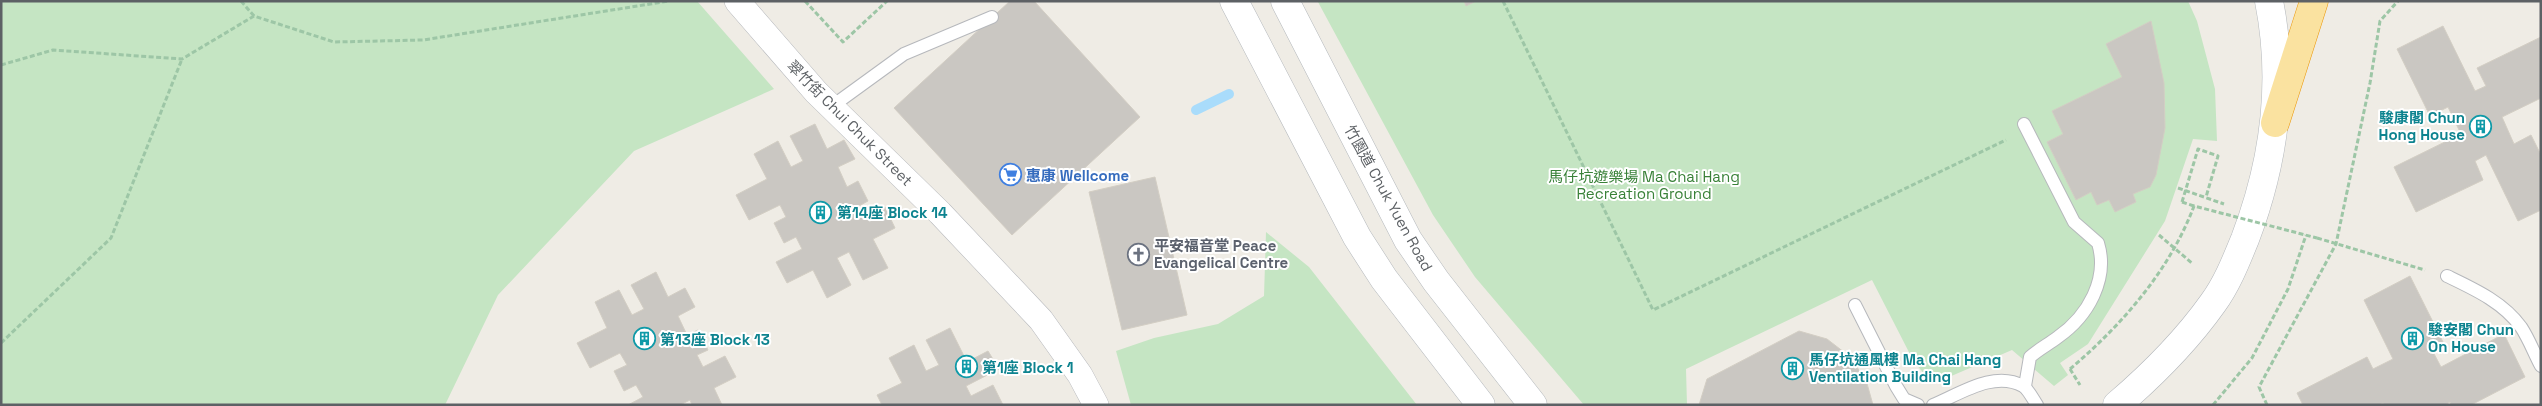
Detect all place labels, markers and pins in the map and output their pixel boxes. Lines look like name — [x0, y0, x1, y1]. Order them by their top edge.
place label: 駿康閣 Chun Hong House — [2379, 108, 2465, 144]
building icon: 駿康閣 Chun Hong House — [2469, 114, 2493, 138]
supermarket icon: 惠康 Wellcome — [998, 163, 1022, 187]
place label: 惠康 Wellcome — [1026, 166, 1130, 185]
building icon: 第14座 Block 14 — [809, 200, 833, 224]
place label: 第14座 Block 14 — [837, 203, 948, 222]
place label: 平安福音堂 Peace Evangelical Centre — [1154, 236, 1289, 272]
church icon: 平安福音堂 Peace Evangelical Centre — [1126, 242, 1150, 266]
place label: 駿安閣 Chun On House — [2428, 320, 2514, 356]
building icon: 駿安閣 Chun On House — [2400, 326, 2424, 350]
building icon: 第13座 Block 13 — [632, 327, 656, 351]
place label: 第13座 Block 13 — [660, 330, 770, 349]
place label: 馬仔坑通風樓 Ma Chai Hang Ventilation Building — [1809, 350, 2001, 386]
building icon: 第1座 Block 1 — [954, 355, 978, 379]
building icon: 馬仔坑通風樓 Ma Chai Hang Ventilation Building — [1781, 356, 1805, 380]
place label: 第1座 Block 1 — [982, 358, 1074, 377]

